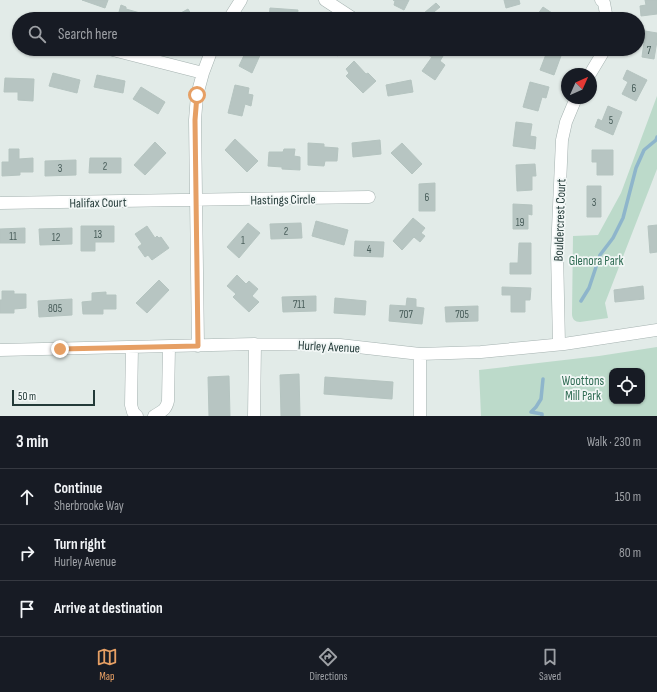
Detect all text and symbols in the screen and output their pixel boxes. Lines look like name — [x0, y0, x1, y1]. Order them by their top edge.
search box — [12, 12, 645, 56]
icon: search — [26, 23, 48, 45]
text: Search here — [58, 25, 118, 44]
house number: 7 — [647, 44, 652, 57]
north arrow — [561, 68, 597, 104]
house number: 6 — [632, 82, 637, 95]
route start — [188, 86, 206, 104]
house number: 5 — [609, 114, 613, 127]
house number: 2 — [103, 160, 108, 173]
house number: 3 — [58, 162, 63, 175]
street label: Bouldercrest Court — [551, 178, 569, 262]
street label: Hastings Circle — [250, 191, 316, 209]
house number: 6 — [425, 191, 430, 204]
street label: Halifax Court — [69, 195, 127, 211]
house number: 3 — [592, 196, 597, 209]
house number: 19 — [516, 216, 524, 229]
house number: 2 — [284, 225, 289, 238]
house number: 13 — [94, 228, 103, 241]
house number: 11 — [9, 230, 17, 243]
house number: 12 — [52, 231, 61, 244]
house number: 1 — [241, 234, 245, 247]
house number: 4 — [367, 243, 372, 256]
park label: Glenora Park — [569, 253, 623, 269]
house number: 711 — [293, 298, 305, 311]
house number: 805 — [48, 302, 62, 315]
house number: 707 — [399, 308, 413, 321]
house number: 705 — [455, 308, 469, 321]
street label: Hurley Avenue — [297, 337, 360, 357]
route end — [51, 340, 69, 358]
map controls — [609, 368, 645, 404]
button: locate — [609, 368, 645, 404]
park label: Woottons Mill Park — [562, 373, 605, 404]
scale bar — [12, 388, 95, 407]
text: 50 m — [18, 390, 36, 403]
text: 3 min — [16, 432, 49, 452]
text: Walk · 230 m — [587, 434, 641, 450]
text: Continue — [54, 479, 103, 498]
icon: ahead — [16, 486, 38, 508]
text: 150 m — [615, 489, 641, 505]
text: Sherbrooke Way — [54, 498, 124, 514]
text: Turn right — [54, 535, 106, 554]
icon: right — [16, 542, 38, 564]
text: 80 m — [619, 545, 641, 561]
text: Hurley Avenue — [54, 554, 116, 570]
icon: arrive — [16, 598, 38, 620]
text: Arrive at destination — [54, 599, 163, 618]
tab: Map — [96, 646, 118, 683]
tab: Directions — [310, 646, 347, 683]
tab: Saved — [539, 646, 561, 683]

